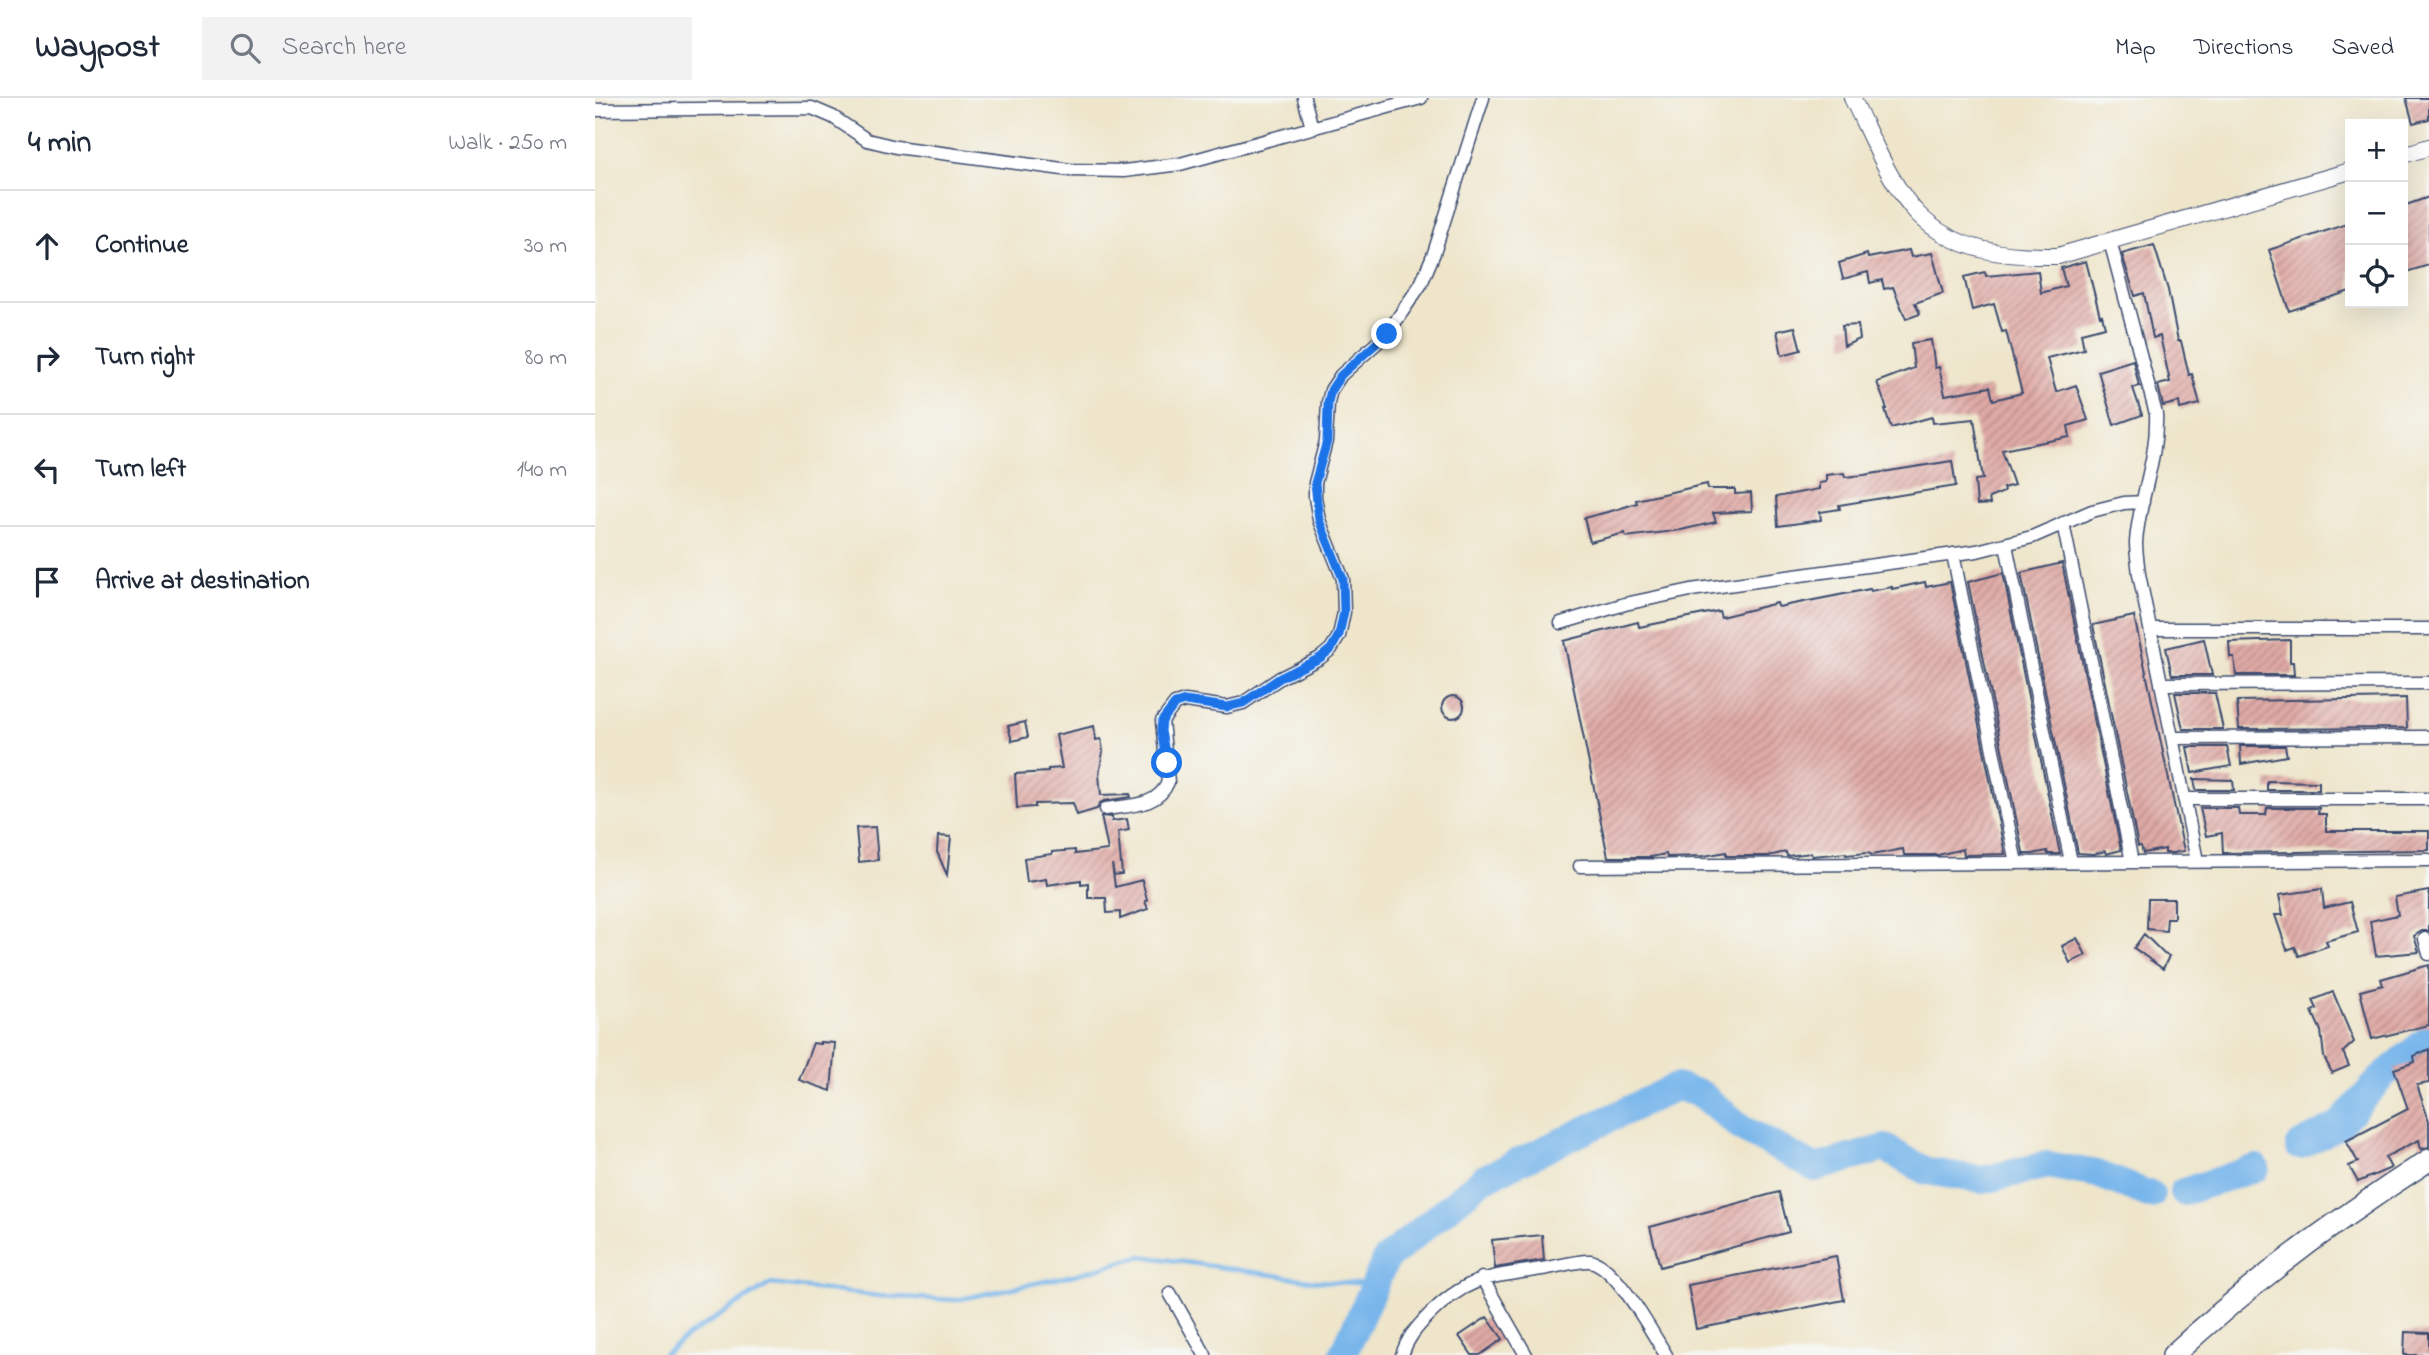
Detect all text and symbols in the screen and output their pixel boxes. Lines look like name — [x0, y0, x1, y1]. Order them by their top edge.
search box — [202, 17, 692, 80]
text: Waypost — [35, 24, 160, 72]
icon: search — [226, 29, 264, 67]
text: Search here — [282, 29, 406, 67]
text: Map — [2115, 31, 2156, 66]
text: Directions — [2194, 31, 2293, 66]
text: Saved — [2331, 31, 2394, 66]
map controls — [2345, 119, 2408, 308]
button: + — [2345, 119, 2408, 182]
text: 4 min — [28, 122, 91, 166]
text: Walk · 250 m — [448, 127, 567, 160]
button: − — [2345, 182, 2408, 245]
icon: ahead — [28, 227, 66, 265]
text: Continue — [95, 227, 188, 265]
text: 30 m — [524, 230, 567, 263]
button: locate — [2345, 245, 2408, 308]
route end — [1371, 318, 1402, 349]
icon: right — [28, 339, 66, 377]
text: Turn right — [95, 339, 195, 377]
text: 80 m — [525, 342, 567, 375]
icon: left — [28, 451, 66, 489]
text: Turn left — [95, 451, 186, 489]
text: 140 m — [517, 454, 567, 487]
icon: arrive — [28, 563, 66, 601]
text: Arrive at destination — [95, 563, 310, 601]
route start — [1151, 747, 1182, 778]

